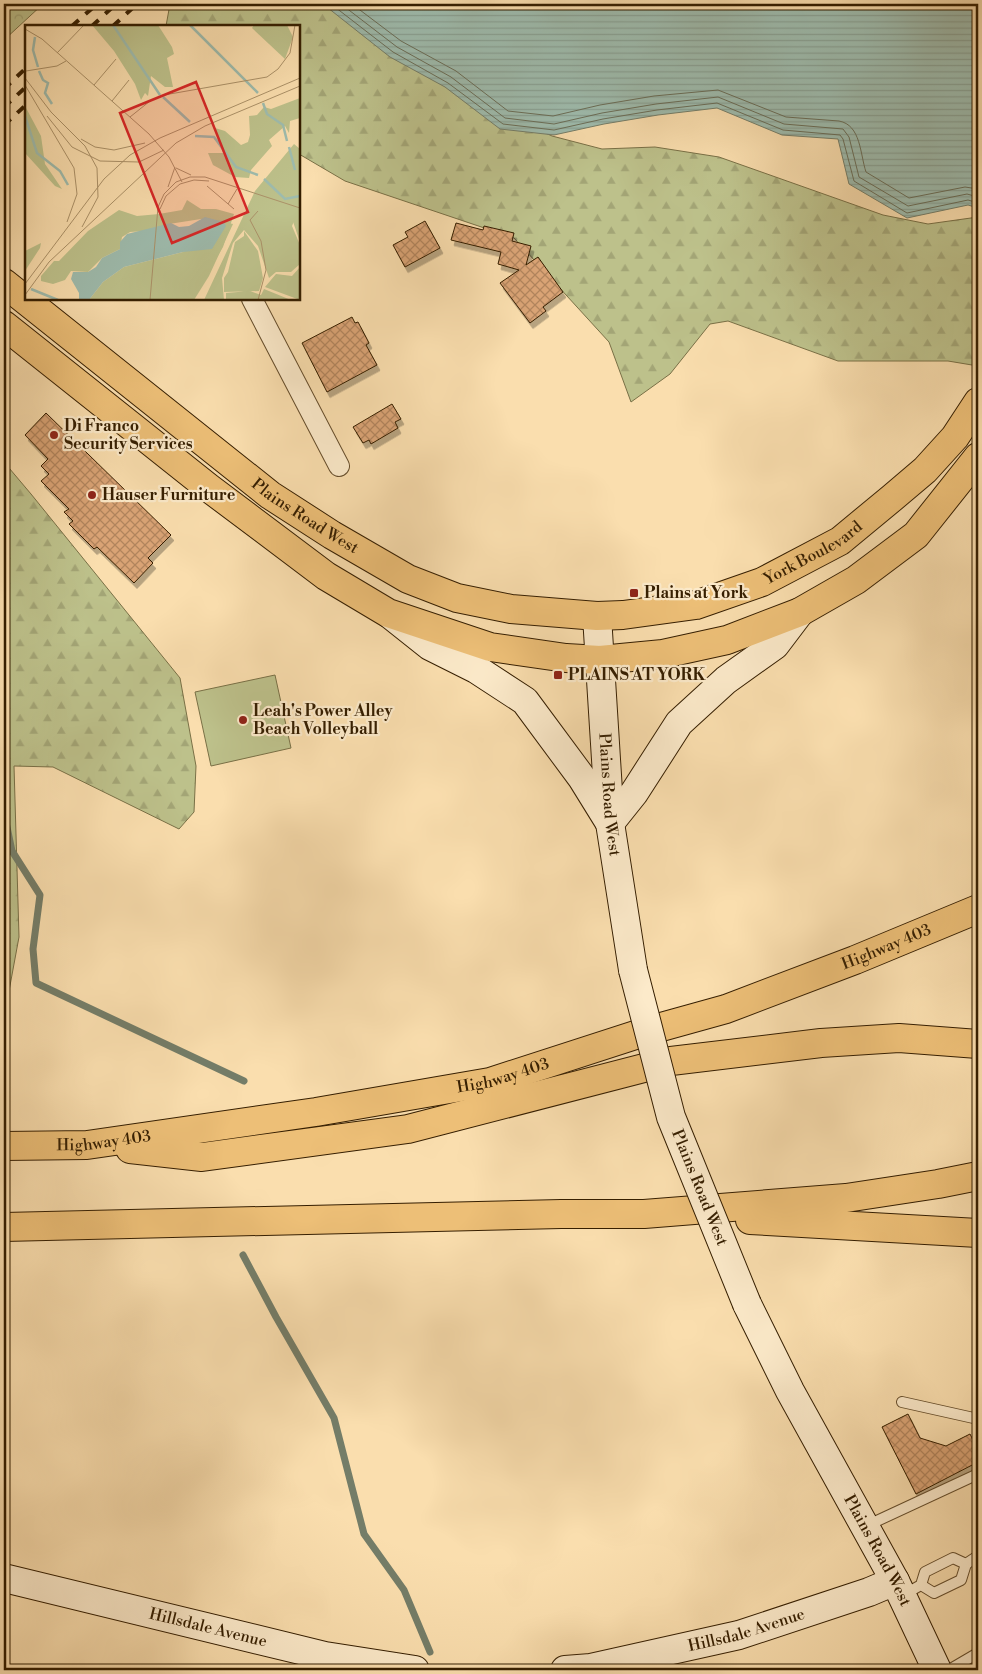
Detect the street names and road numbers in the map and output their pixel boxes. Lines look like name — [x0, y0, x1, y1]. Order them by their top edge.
street label: Plains Road West — [247, 474, 362, 558]
street label: York Boulevard — [759, 517, 866, 590]
street label: Plains Road West — [594, 732, 625, 858]
street label: Highway 403 — [839, 919, 934, 974]
street label: Highway 403 — [455, 1054, 552, 1098]
street label: Highway 403 — [56, 1126, 152, 1155]
street label: Plains Road West — [667, 1126, 732, 1249]
street label: Plains Road West — [839, 1491, 916, 1610]
street label: Hillsdale Avenue — [147, 1604, 269, 1652]
street label: Hillsdale Avenue — [686, 1604, 807, 1656]

